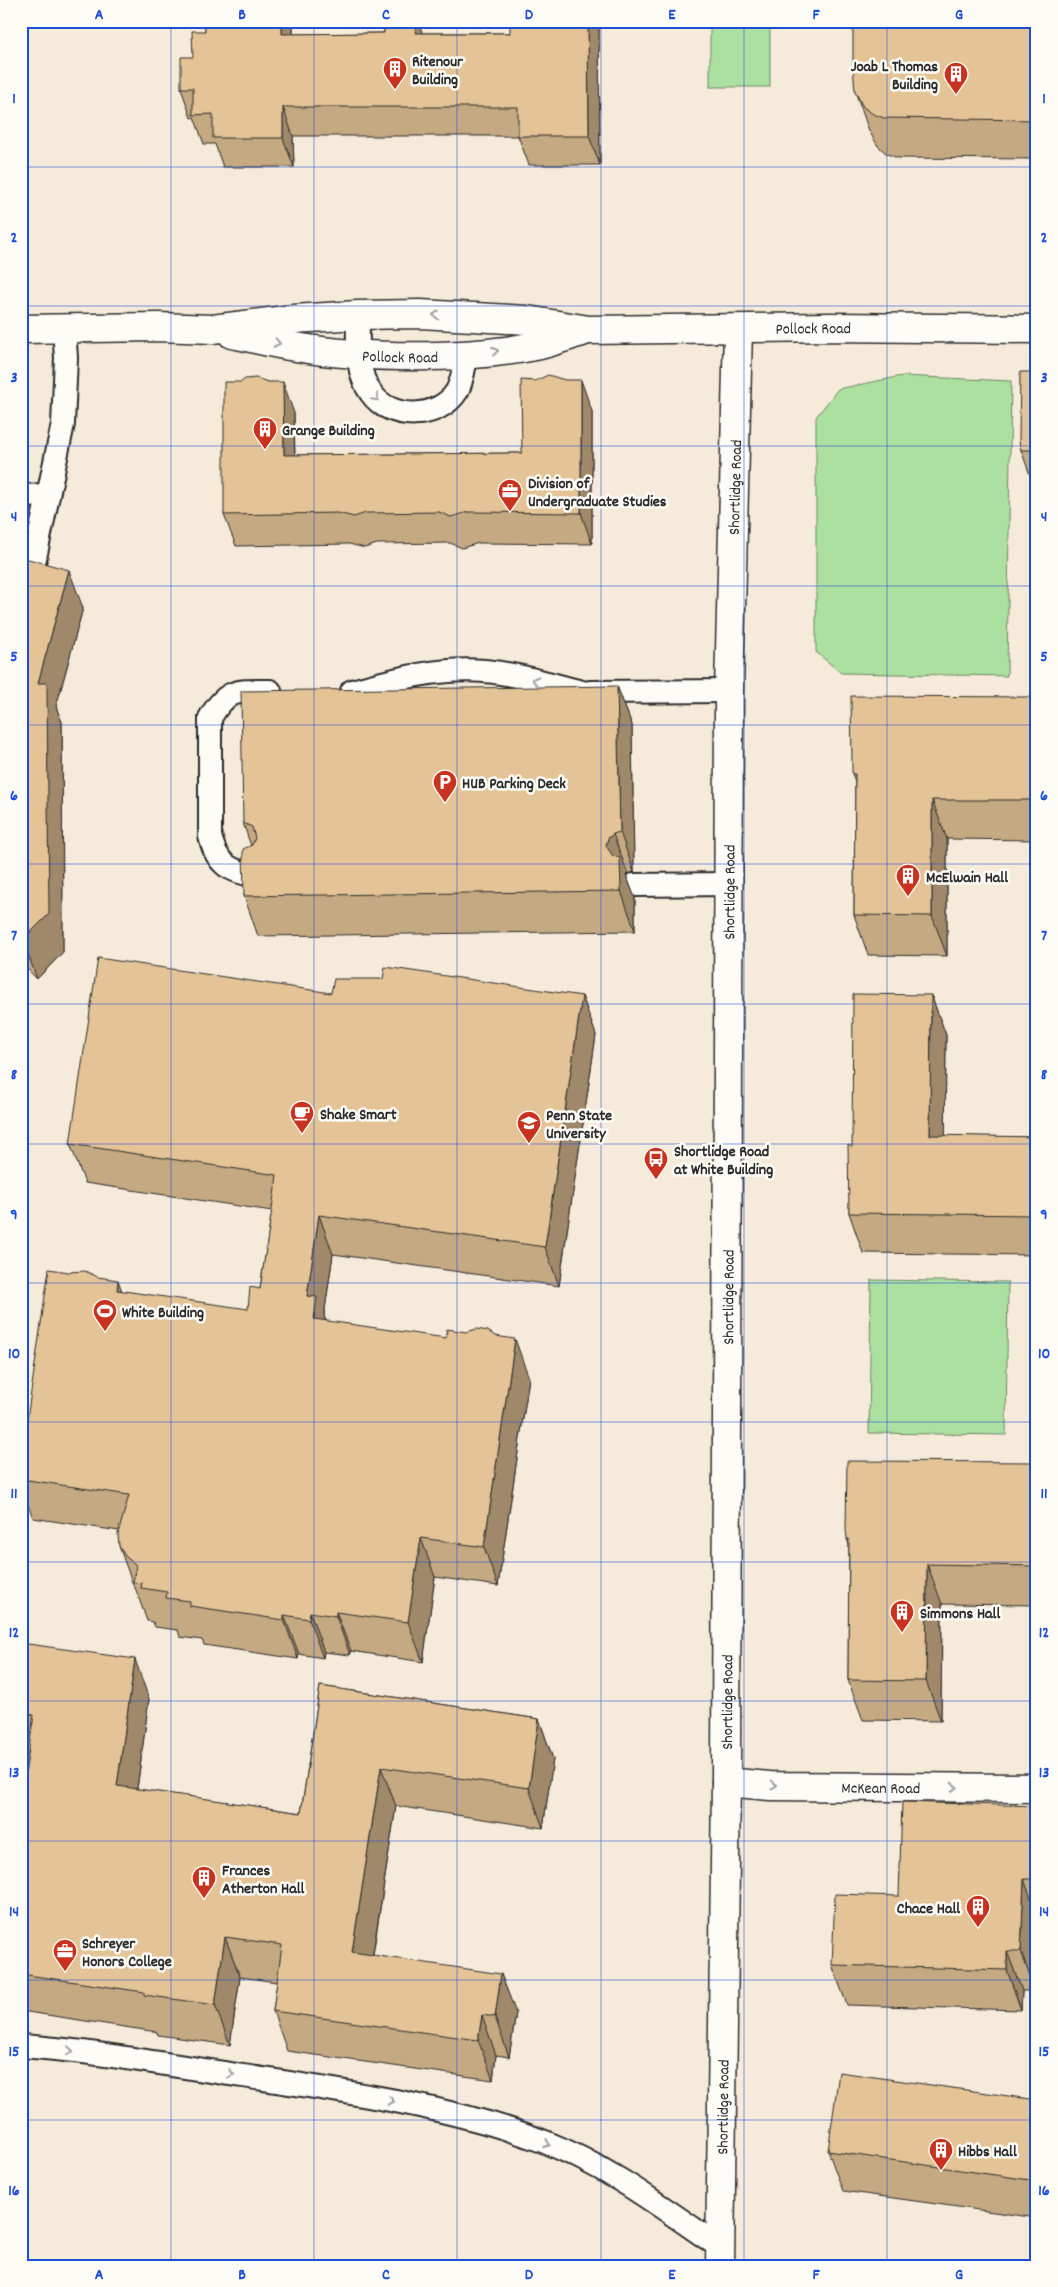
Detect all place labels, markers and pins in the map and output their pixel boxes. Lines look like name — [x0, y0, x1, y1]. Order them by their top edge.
place label: Ritenour Building — [412, 51, 464, 92]
building icon: Ritenour Building — [382, 56, 408, 90]
place label: Joab L Thomas Building — [851, 56, 938, 97]
building icon: Joab L Thomas Building — [943, 61, 969, 95]
building icon: Grange Building — [252, 416, 278, 450]
place label: Grange Building — [282, 420, 375, 443]
place label: Division of Undergraduate Studies — [528, 473, 667, 514]
office icon: Division of Undergraduate Studies — [497, 478, 523, 512]
parking icon: HUB Parking Deck — [432, 769, 458, 803]
place label: HUB Parking Deck — [462, 773, 566, 796]
building icon: McElwain Hall — [895, 863, 921, 897]
place label: McElwain Hall — [926, 867, 1008, 890]
cafe icon: Shake Smart — [289, 1100, 315, 1134]
place label: Shake Smart — [320, 1104, 397, 1127]
place label: Penn State University — [546, 1105, 612, 1146]
school or university icon: Penn State University — [516, 1110, 542, 1144]
place label: Shortlidge Road at White Building — [674, 1141, 773, 1182]
bus stop icon: Shortlidge Road at White Building — [643, 1146, 669, 1180]
sports icon: White Building — [92, 1298, 118, 1332]
place label: White Building — [122, 1302, 204, 1325]
building icon: Simmons Hall — [889, 1599, 915, 1633]
place label: Simmons Hall — [920, 1603, 1000, 1626]
place label: Frances Atherton Hall — [222, 1860, 305, 1901]
building icon: Frances Atherton Hall — [191, 1865, 217, 1899]
building icon: Chace Hall — [965, 1894, 991, 1928]
place label: Chace Hall — [897, 1898, 960, 1921]
place label: Schreyer Honors College — [82, 1933, 172, 1974]
office icon: Schreyer Honors College — [52, 1938, 78, 1972]
building icon: Hibbs Hall — [928, 2137, 954, 2171]
place label: Hibbs Hall — [958, 2141, 1017, 2164]

